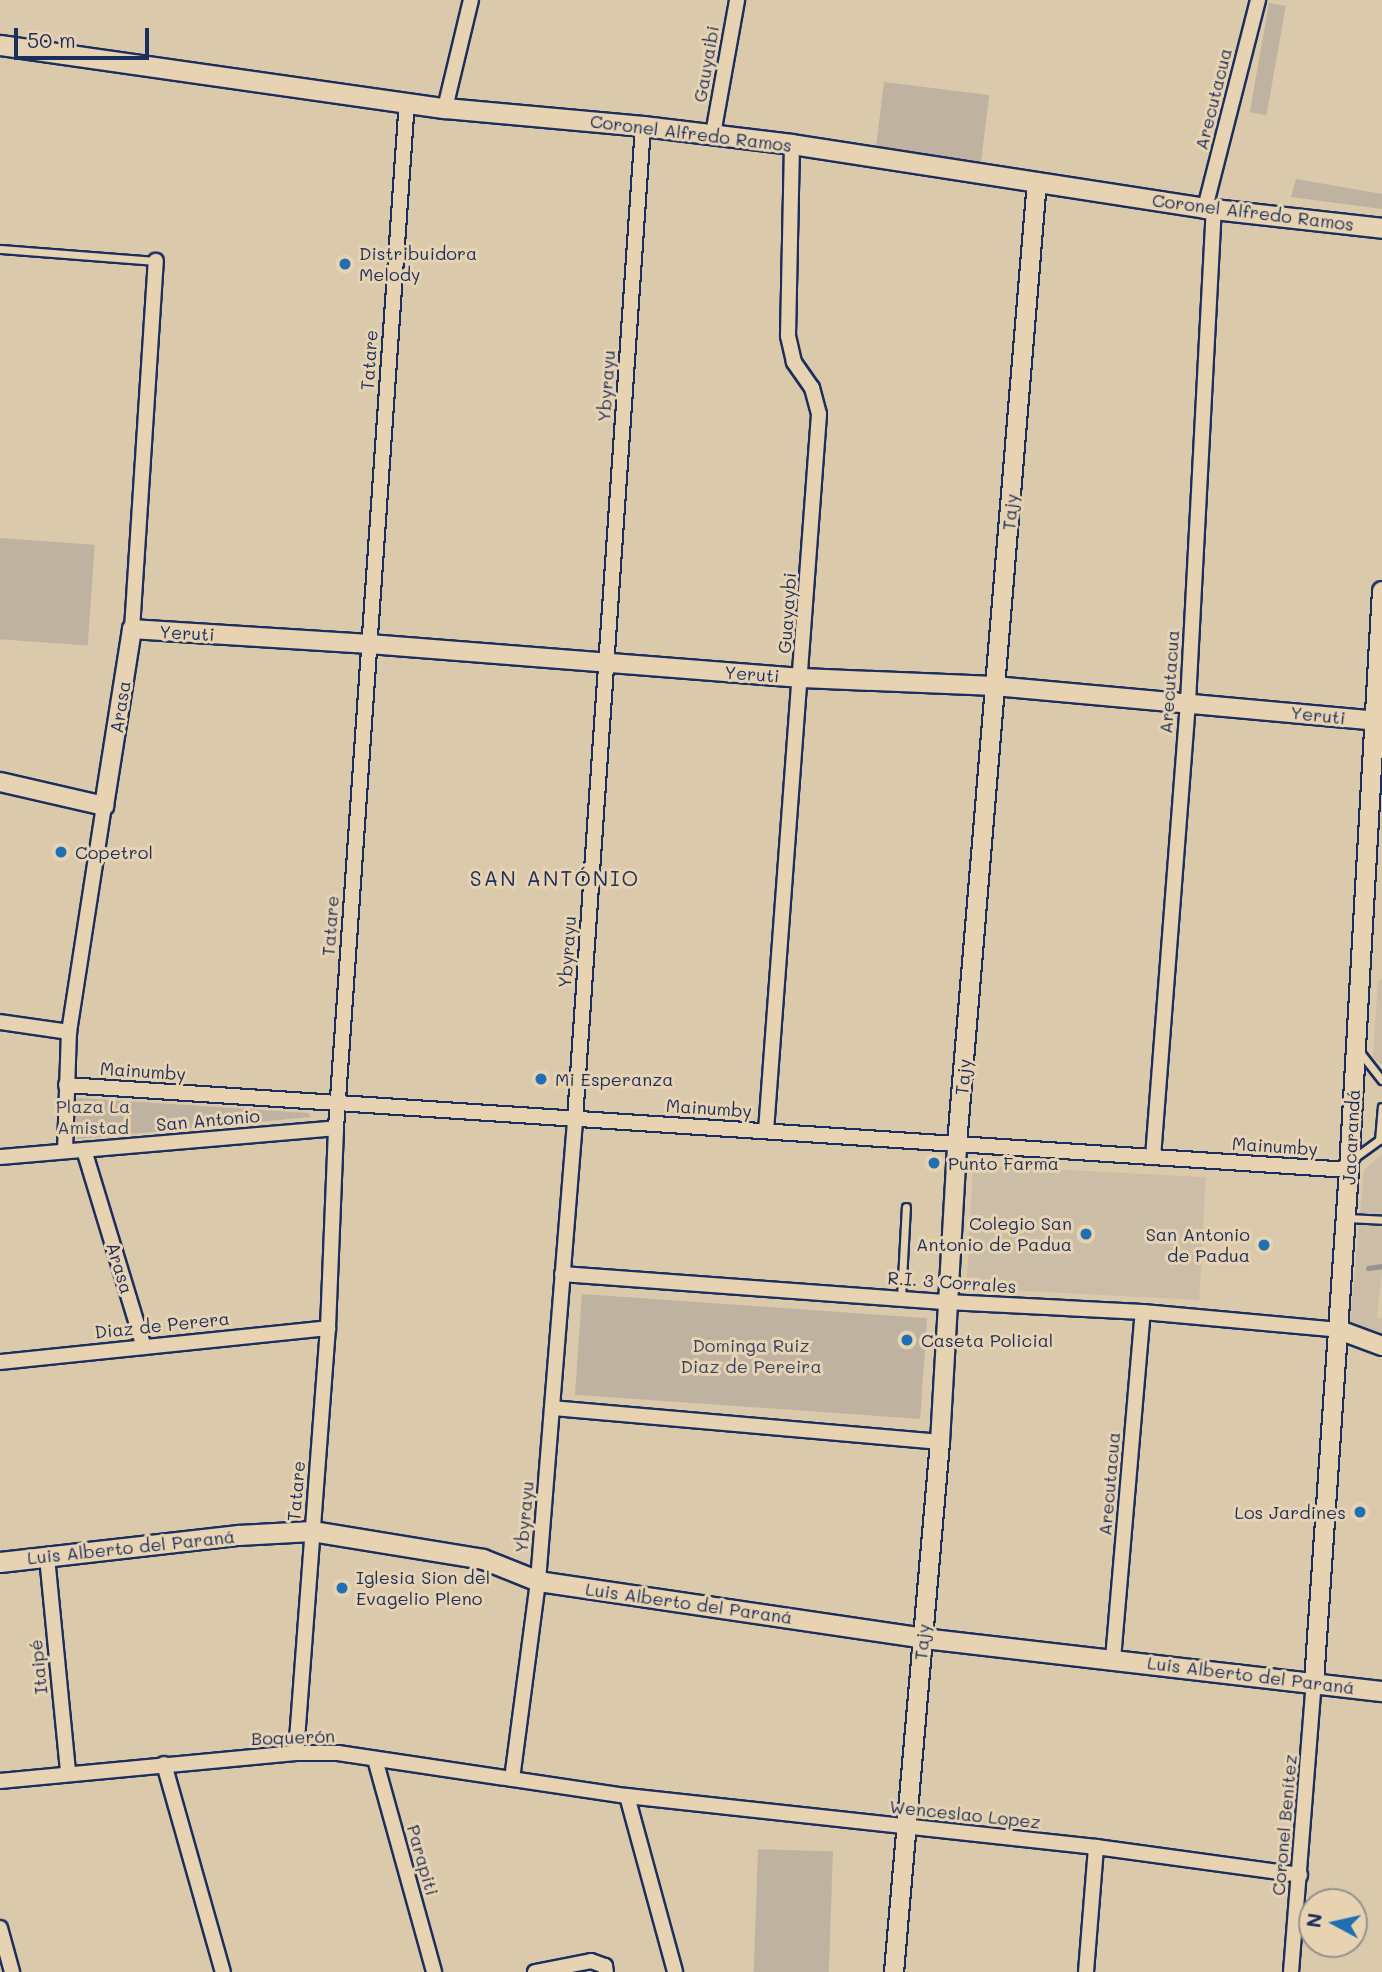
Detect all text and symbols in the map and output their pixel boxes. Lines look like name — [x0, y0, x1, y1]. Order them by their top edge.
scale bar — [18, 14, 152, 58]
street label: Gauyaibi — [689, 24, 723, 104]
text: 50 m — [27, 26, 76, 53]
street label: Arecutacua — [1190, 46, 1236, 152]
street label: Coronel Alfredo Ramos — [589, 110, 793, 156]
street label: Coronel Alfredo Ramos — [1151, 189, 1355, 235]
place label: Distribuidora Melody — [359, 243, 477, 286]
marker: Distribuidora Melody — [337, 256, 353, 272]
street label: Tatare — [356, 329, 382, 391]
street label: Ybyrayu — [593, 349, 619, 423]
street label: Tajy — [998, 493, 1022, 531]
street label: Guayaybi — [773, 572, 801, 654]
street label: Yeruti — [159, 621, 215, 645]
street label: Arecutacua — [1155, 629, 1183, 735]
street label: Yeruti — [724, 661, 780, 687]
street label: Arasa — [105, 679, 135, 735]
street label: Yeruti — [1289, 701, 1347, 729]
place label: Copetrol — [75, 841, 153, 863]
marker: Copetrol — [53, 844, 69, 860]
district label: SAN ANTÓNIO — [471, 865, 639, 891]
street label: Tatare — [317, 895, 343, 957]
street label: Ybyrayu — [554, 915, 580, 989]
street label: Mainumby — [99, 1057, 187, 1085]
street label: Tajy — [951, 1058, 975, 1096]
place label: Mi Esperanza — [555, 1068, 673, 1090]
marker: Mi Esperanza — [533, 1071, 549, 1087]
street label: Jacarandá — [1338, 1089, 1364, 1185]
street label: Mainumby — [665, 1094, 753, 1122]
park label: Plaza La Amistad — [56, 1096, 130, 1138]
street label: San Antonio — [155, 1105, 261, 1135]
street label: Mainumby — [1231, 1132, 1319, 1160]
place label: Punto Farma — [948, 1152, 1059, 1174]
marker: Punto Farma — [926, 1155, 942, 1171]
place label: Colegio San Antonio de Padua — [916, 1213, 1072, 1256]
place label: San Antonio de Padua — [1146, 1224, 1250, 1266]
marker: Colegio San Antonio de Padua — [1078, 1226, 1094, 1242]
marker: San Antonio de Padua — [1256, 1237, 1272, 1253]
street label: Arasa — [102, 1240, 138, 1296]
street label: R.I. 3 Corrales — [887, 1267, 1017, 1297]
street label: Diaz de Perera — [93, 1307, 231, 1343]
place label: Caseta Policial — [921, 1329, 1053, 1351]
marker: Caseta Policial — [899, 1332, 915, 1348]
park label: Dominga Ruiz Diaz de Pereira — [680, 1335, 822, 1378]
street label: Arecutacua — [1094, 1431, 1124, 1537]
street label: Tatare — [283, 1460, 309, 1522]
street label: Ybyrayu — [510, 1480, 538, 1554]
place label: Los Jardines — [1234, 1501, 1346, 1523]
marker: Los Jardines — [1352, 1504, 1368, 1520]
street label: Luis Alberto del Paraná — [26, 1525, 236, 1569]
place label: Iglesia Sion del Evagelio Pleno — [356, 1567, 490, 1610]
street label: Luis Alberto del Paraná — [584, 1578, 794, 1628]
marker: Iglesia Sion del Evagelio Pleno — [334, 1580, 350, 1596]
street label: Tajy — [910, 1623, 934, 1661]
street label: Itaipé — [24, 1639, 52, 1695]
street label: Luis Alberto del Paraná — [1146, 1652, 1356, 1698]
street label: Boquerón — [251, 1725, 335, 1749]
street label: Coronel Benítez — [1267, 1754, 1301, 1896]
street label: Wenceslao Lopez — [888, 1795, 1042, 1833]
street label: Parapiti — [403, 1822, 443, 1898]
north arrow — [1298, 1888, 1368, 1958]
text: N — [1300, 1911, 1327, 1929]

